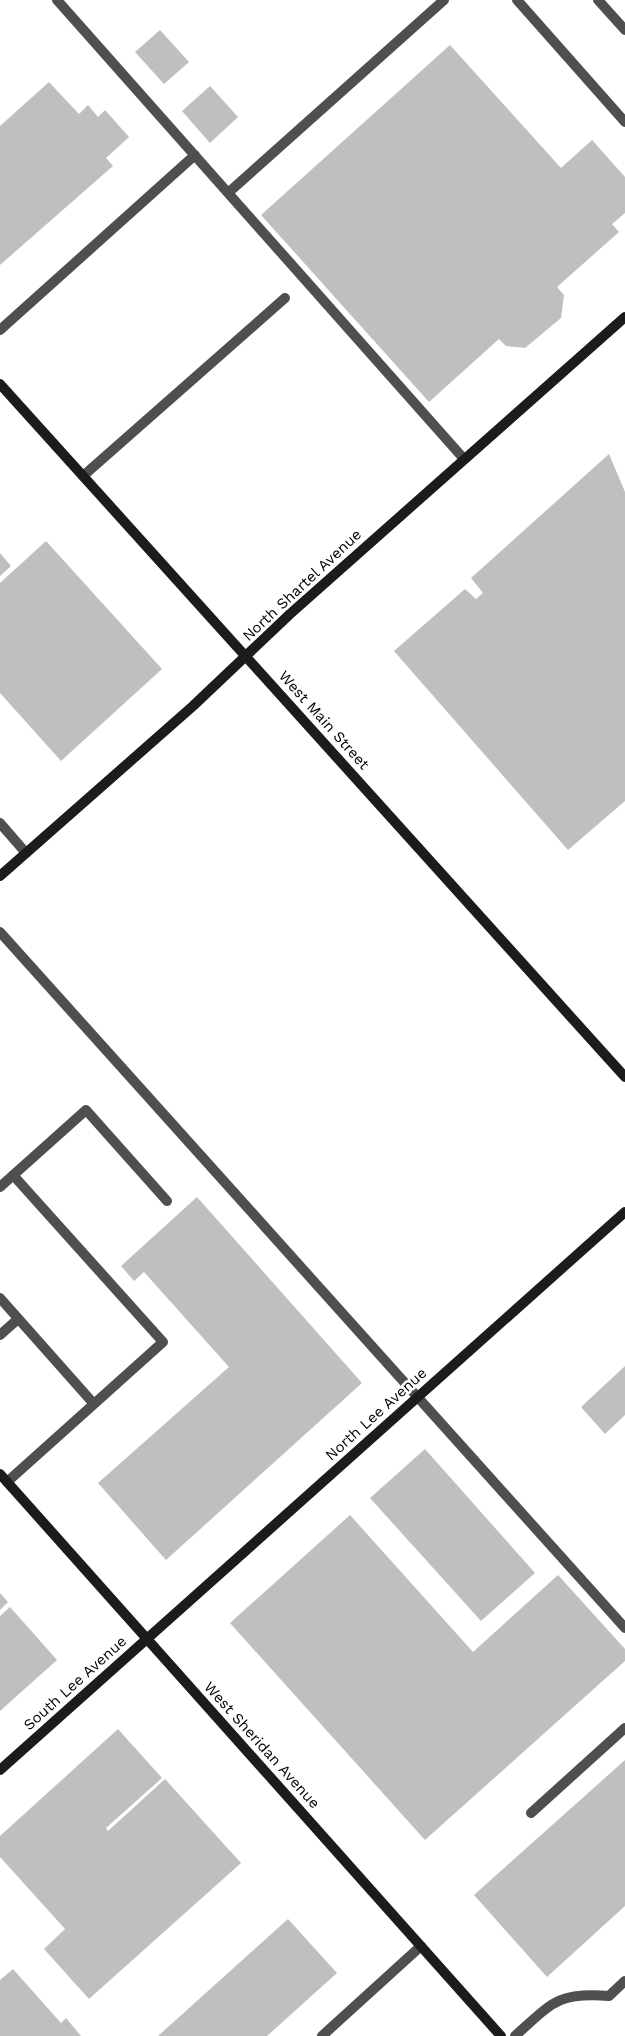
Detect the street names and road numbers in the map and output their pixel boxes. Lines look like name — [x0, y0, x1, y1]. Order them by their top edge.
street label: North Shartel Avenue — [239, 525, 365, 645]
street label: West Main Street — [275, 667, 374, 774]
street label: North Lee Avenue — [322, 1364, 430, 1464]
street label: South Lee Avenue — [20, 1632, 130, 1734]
street label: West Sheridan Avenue — [200, 1678, 324, 1812]

